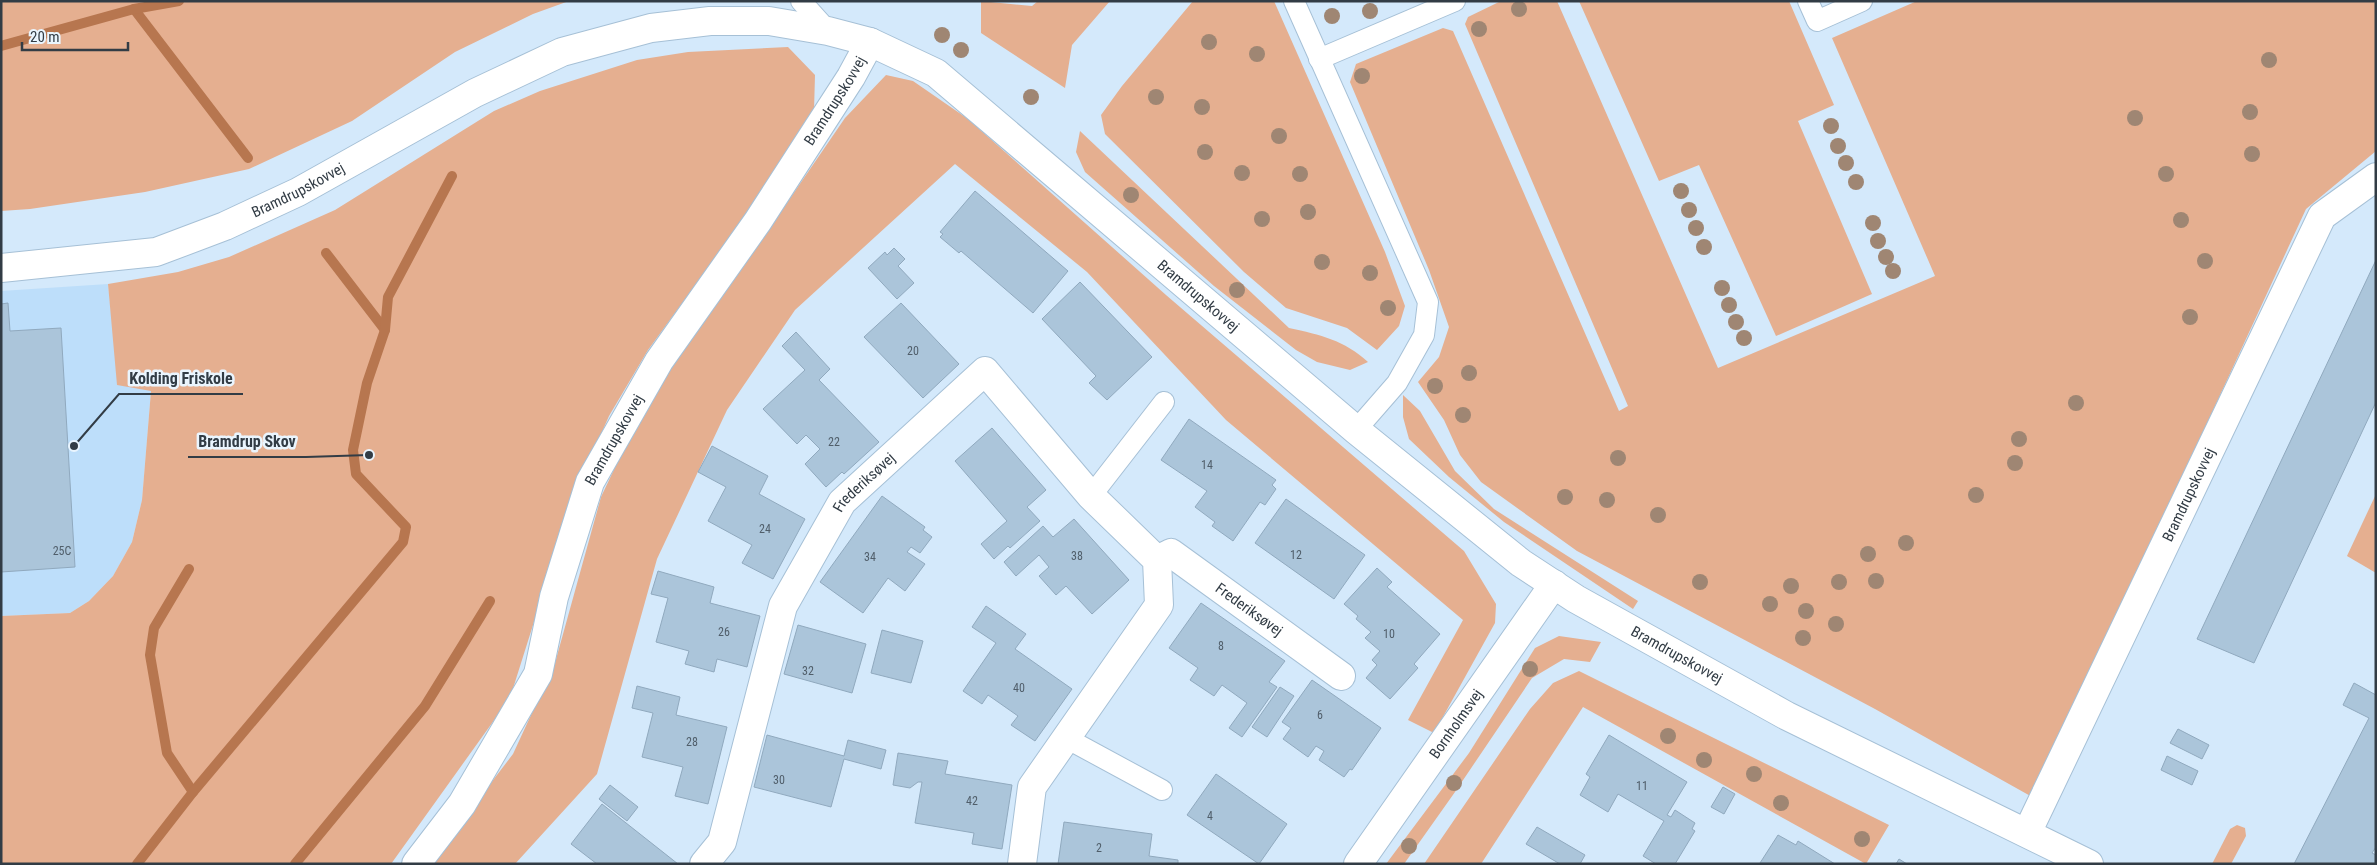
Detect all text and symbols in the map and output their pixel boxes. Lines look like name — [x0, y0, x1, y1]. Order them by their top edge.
scale bar — [22, 20, 129, 52]
text: 20 m — [30, 28, 60, 46]
street label: Bramdrupskovvej — [800, 53, 870, 149]
street label: Bramdrupskovvej — [249, 159, 348, 221]
street label: Bramdrupskovvej — [1154, 256, 1243, 336]
house number: 20 — [907, 344, 919, 358]
callout: Kolding Friskole — [119, 363, 243, 394]
text: Kolding Friskole — [129, 369, 233, 388]
street label: Bramdrupskovvej — [581, 391, 647, 488]
callout: Bramdrup Skov — [188, 426, 306, 457]
text: Bramdrup Skov — [198, 432, 296, 451]
house number: 22 — [828, 435, 840, 449]
street label: Bramdrupskovvej — [2159, 445, 2219, 545]
street label: Frederiksøvej — [829, 449, 899, 515]
house number: 14 — [1201, 458, 1213, 472]
house number: 24 — [759, 522, 771, 536]
house number: 25C — [53, 544, 72, 558]
house number: 12 — [1290, 548, 1302, 562]
house number: 38 — [1071, 549, 1083, 563]
house number: 34 — [864, 550, 876, 564]
street label: Frederiksøvej — [1212, 579, 1286, 640]
street label: Bramdrupskovvej — [1628, 622, 1726, 687]
house number: 26 — [718, 625, 730, 639]
house number: 10 — [1383, 627, 1395, 641]
house number: 8 — [1218, 639, 1224, 653]
house number: 32 — [802, 664, 814, 678]
house number: 40 — [1013, 681, 1025, 695]
street label: Bornholmsvej — [1426, 686, 1487, 762]
house number: 6 — [1317, 708, 1323, 722]
house number: 28 — [686, 735, 698, 749]
house number: 30 — [773, 773, 785, 787]
house number: 11 — [1636, 779, 1648, 793]
house number: 42 — [966, 794, 978, 808]
house number: 4 — [1207, 809, 1213, 823]
house number: 2 — [1096, 841, 1102, 855]

